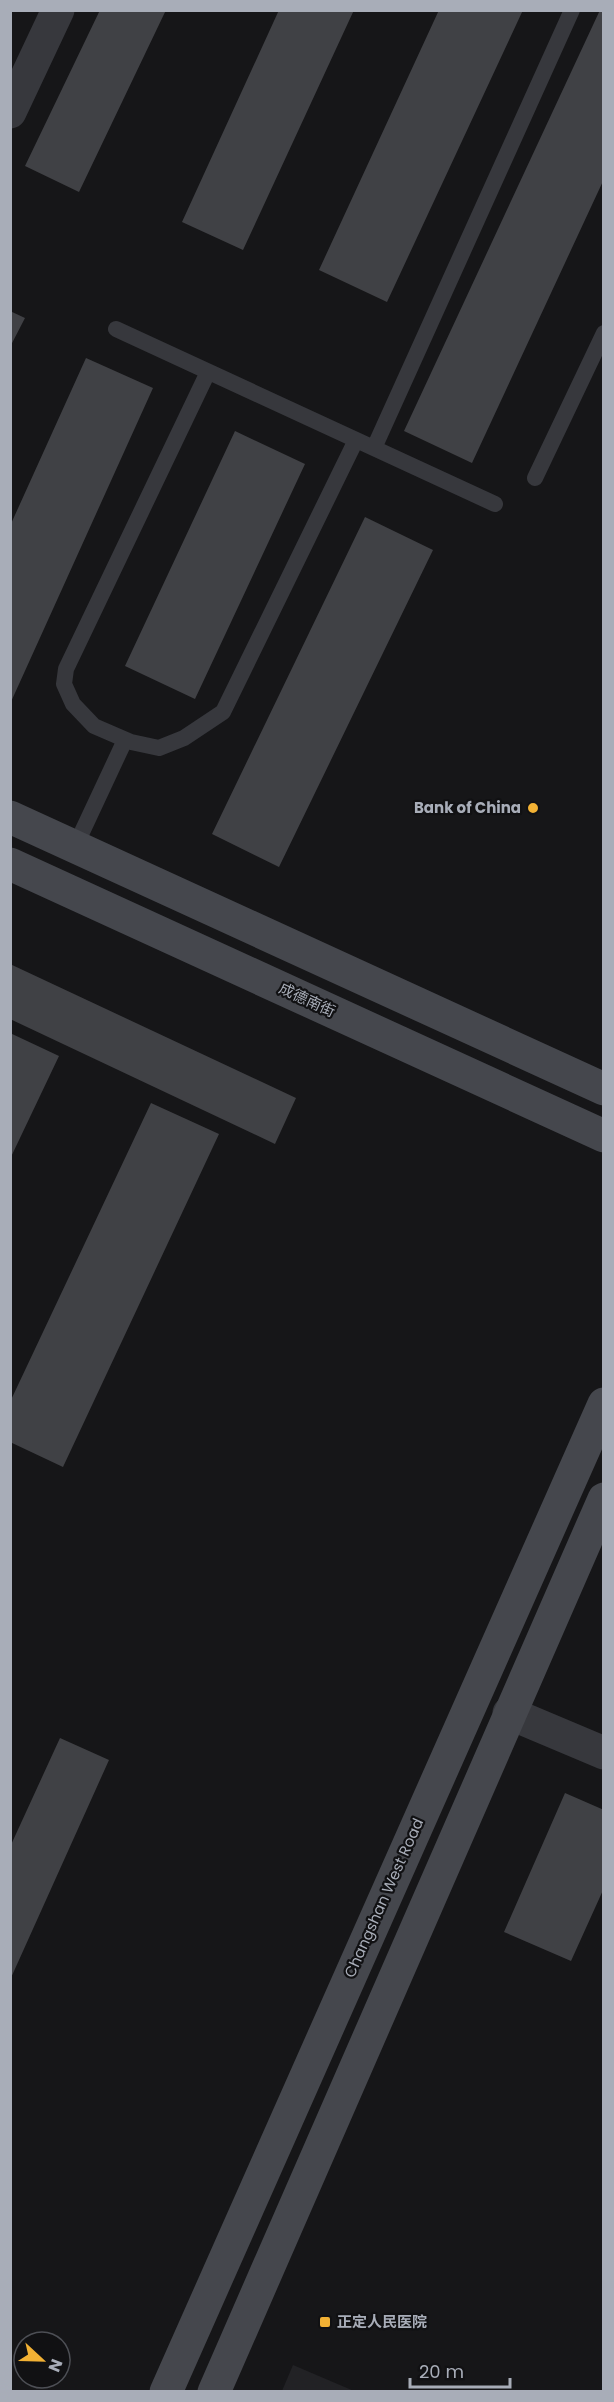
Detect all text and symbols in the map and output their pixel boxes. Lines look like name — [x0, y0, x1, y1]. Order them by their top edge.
place label: Bank of China — [414, 797, 521, 818]
marker: Bank of China — [526, 801, 540, 815]
street label: 成德南街 — [276, 977, 339, 1022]
street label: Changshan West Road — [339, 1815, 428, 1981]
place label: 正定人民医院 — [337, 2311, 427, 2332]
marker: 正定人民医院 — [318, 2315, 332, 2329]
north arrow — [12, 2330, 72, 2390]
scale bar — [410, 2351, 510, 2389]
text: N — [43, 2356, 68, 2375]
text: 20 m — [419, 2359, 464, 2384]

